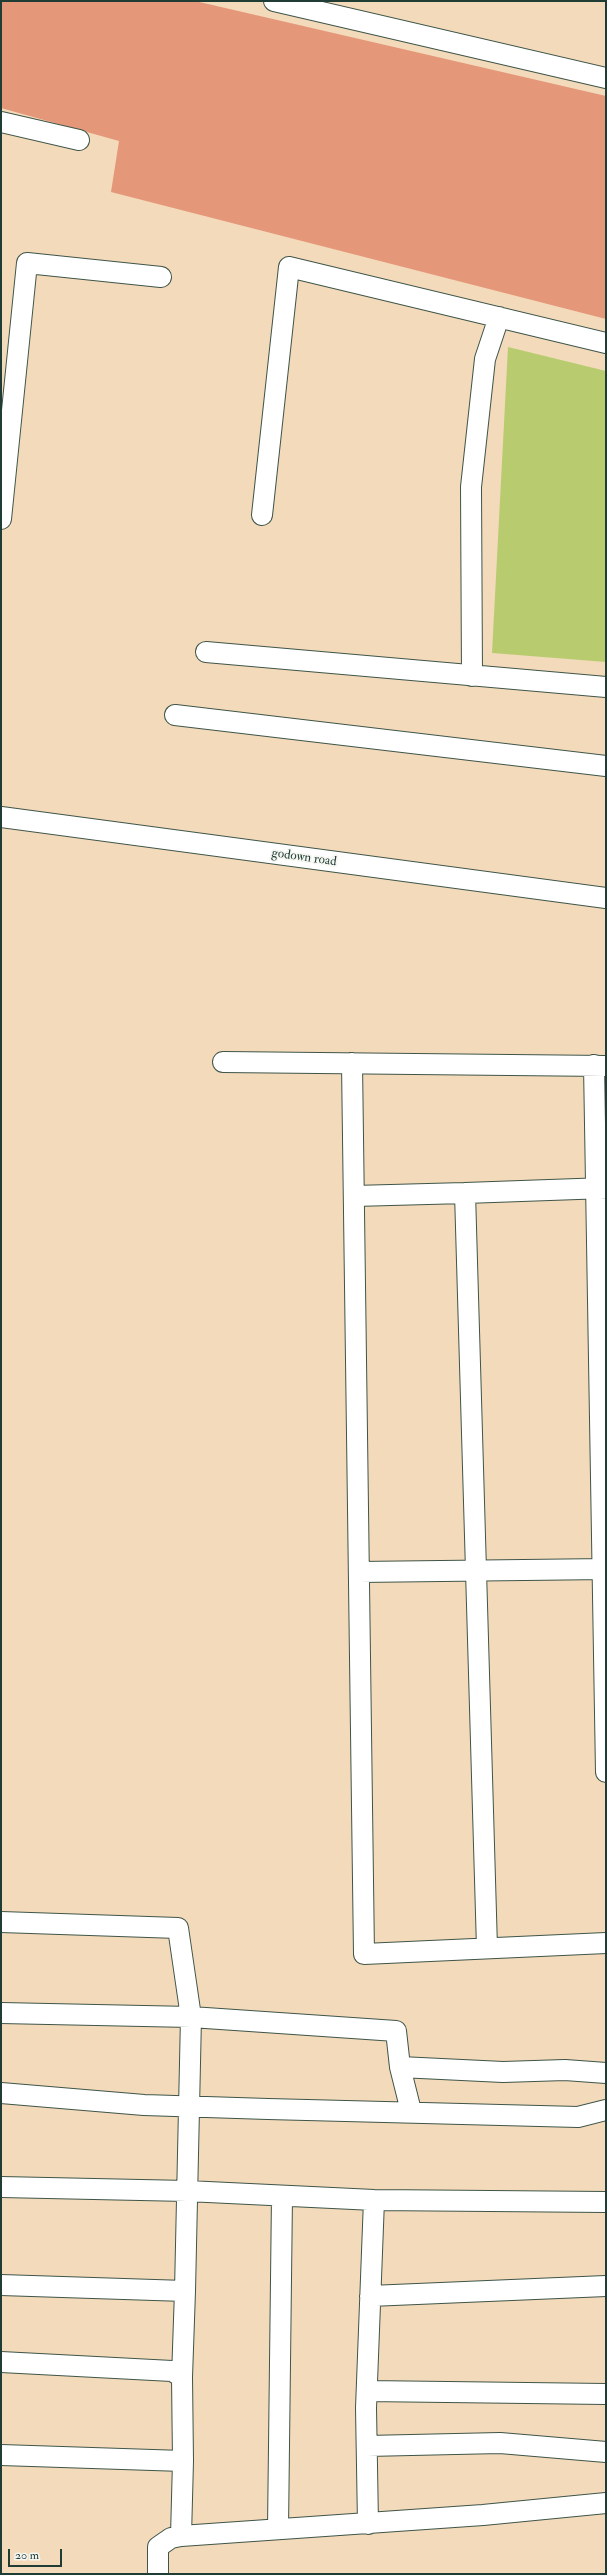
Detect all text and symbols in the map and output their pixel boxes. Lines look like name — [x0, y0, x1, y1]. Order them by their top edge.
street label: godown road — [270, 846, 338, 870]
scale bar — [10, 2541, 64, 2567]
text: 20 m — [15, 2548, 39, 2563]

